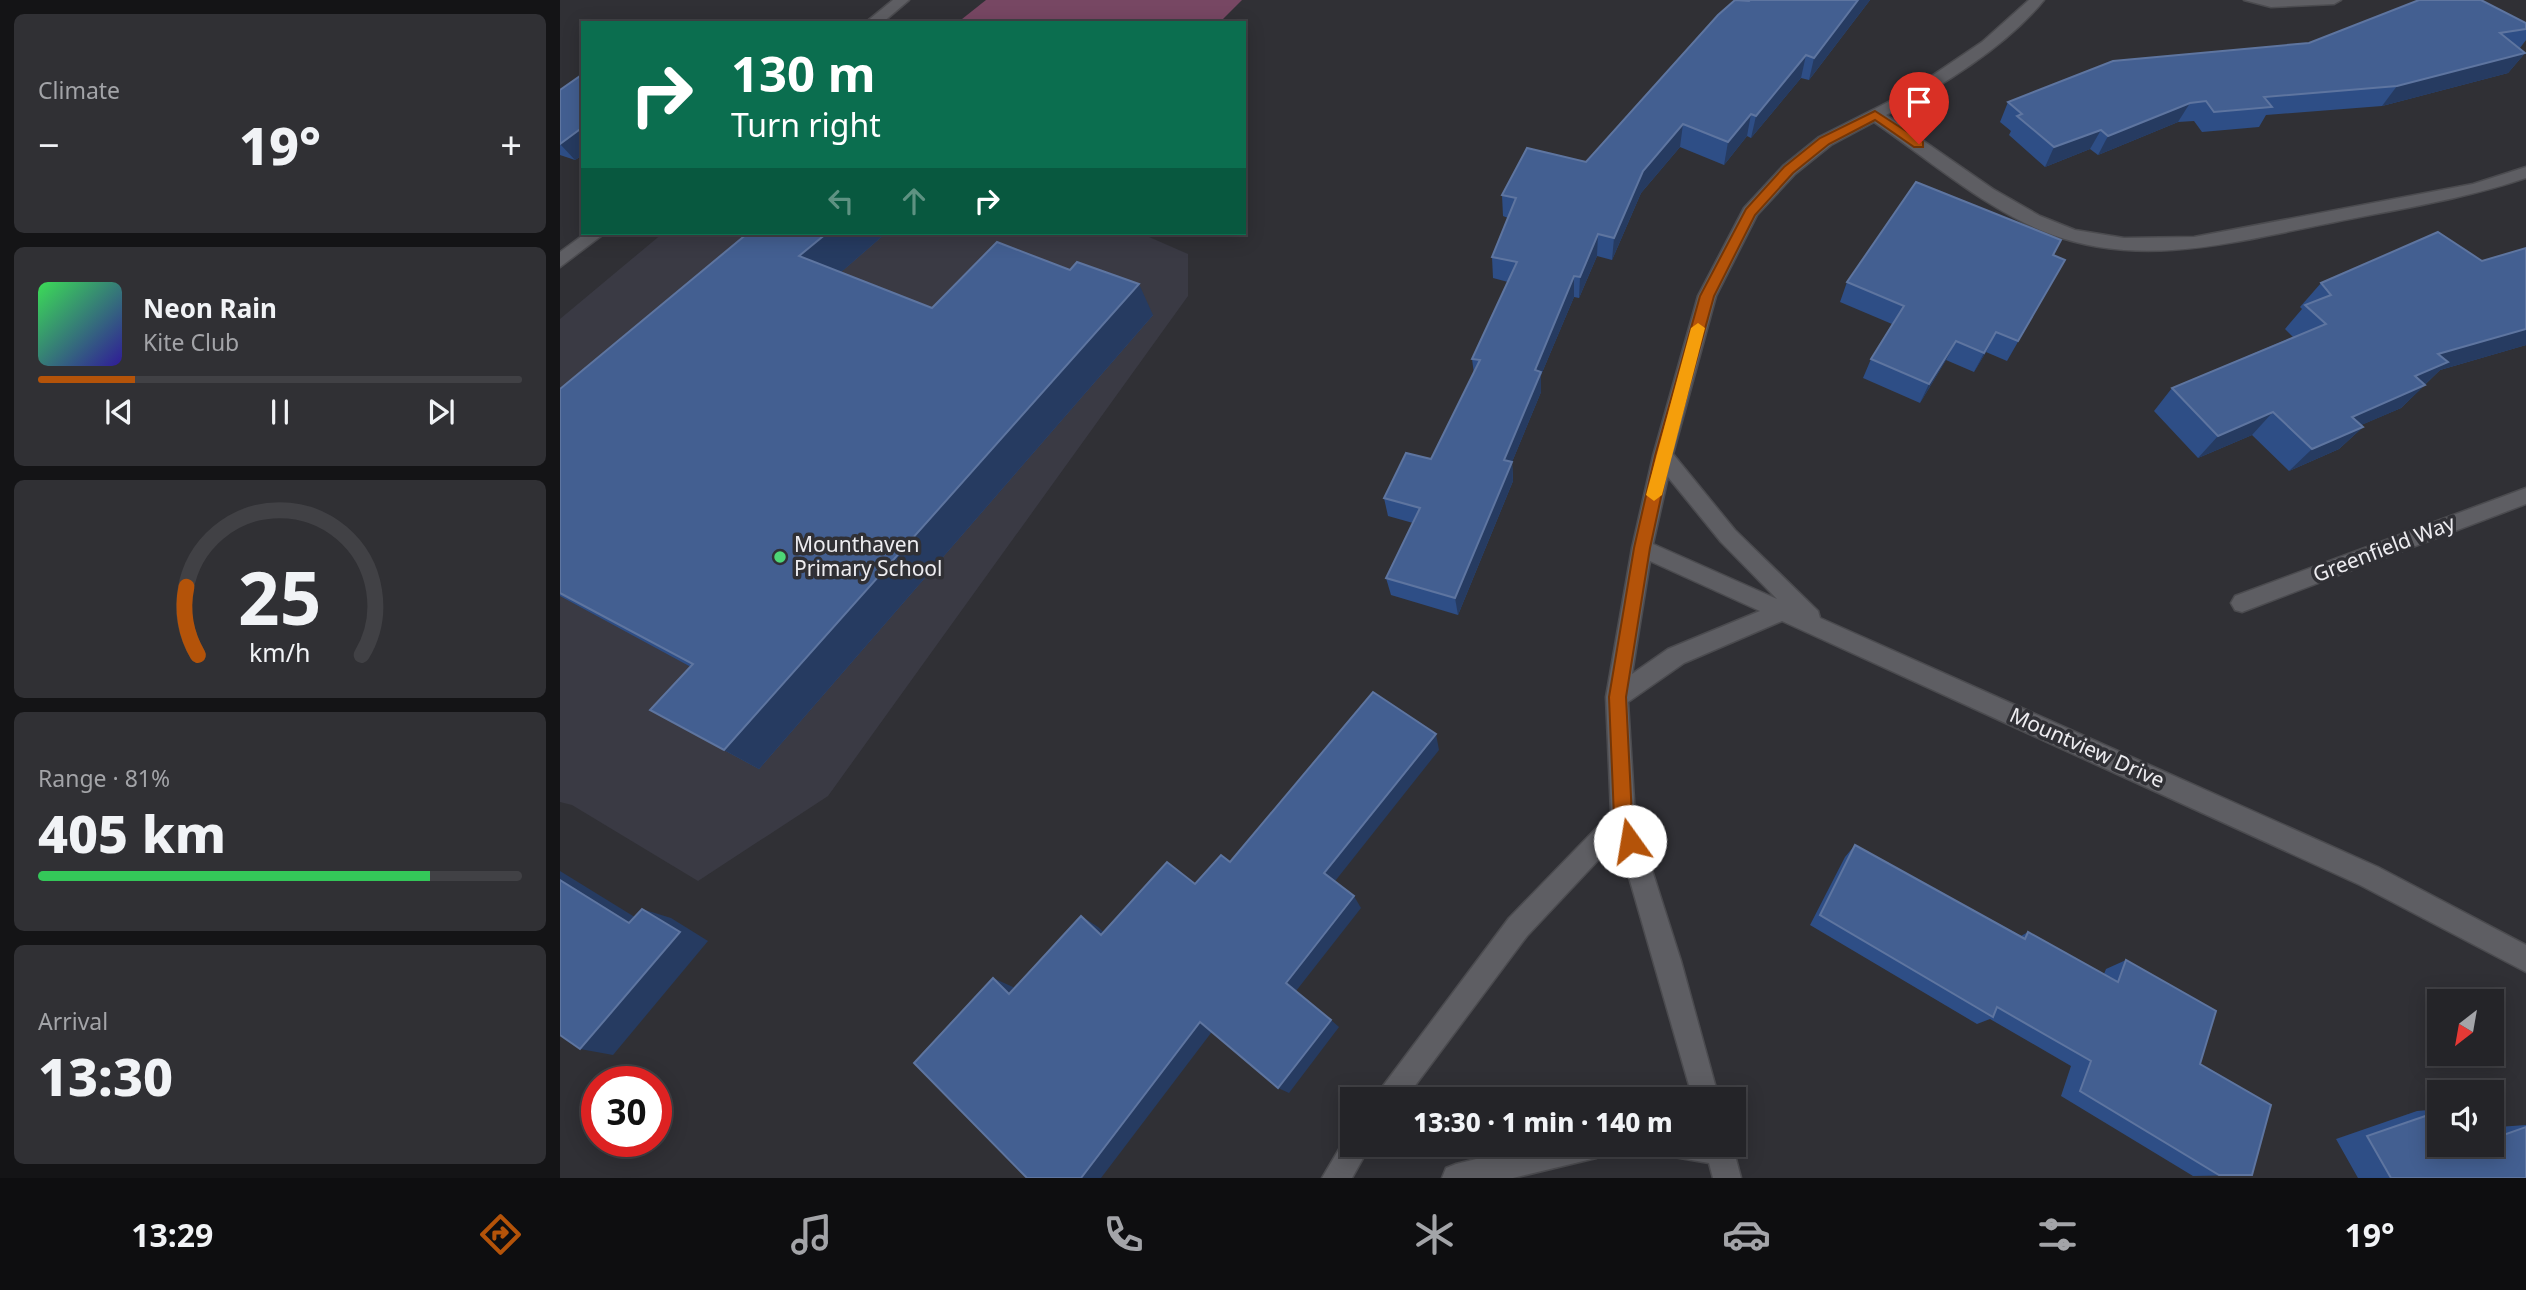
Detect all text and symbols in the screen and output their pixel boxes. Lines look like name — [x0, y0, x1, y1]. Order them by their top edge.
text: 130 m — [731, 40, 876, 106]
icon: right — [616, 49, 707, 140]
pin — [1889, 72, 1949, 144]
text: Climate — [38, 74, 120, 106]
icon: arrive — [1900, 83, 1938, 121]
text: Turn right — [731, 103, 881, 146]
text: 19° — [239, 109, 321, 180]
text: − — [38, 118, 60, 170]
text: + — [500, 118, 522, 170]
icon: left — [822, 182, 860, 220]
icon: ahead — [895, 182, 933, 220]
icon: right — [968, 182, 1006, 220]
text: Neon Rain — [143, 290, 277, 326]
text: Kite Club — [143, 326, 239, 358]
icon: previous — [100, 393, 138, 431]
icon: pause — [261, 393, 299, 431]
icon: next — [422, 393, 460, 431]
street label: Greenfield Way — [2309, 508, 2459, 588]
place label: Mounthaven Primary School — [794, 530, 942, 582]
text: 25 — [238, 547, 322, 646]
marker: Mounthaven Primary School — [772, 549, 788, 565]
text: km/h — [249, 635, 311, 669]
street label: Mountview Drive — [2006, 700, 2169, 794]
text: Range · 81% — [38, 762, 170, 794]
text: 405 km — [38, 797, 226, 868]
position arrow — [1593, 804, 1667, 878]
north arrow — [2427, 989, 2504, 1066]
map controls — [2427, 989, 2504, 1157]
text: Arrival — [38, 1005, 108, 1037]
text: 13:30 — [38, 1040, 173, 1111]
speed limit sign: 30 — [581, 1066, 672, 1157]
button: sound — [2427, 1080, 2504, 1157]
text: 13:30 · 1 min · 140 m — [1413, 1104, 1673, 1140]
icon: directions — [476, 1210, 525, 1259]
icon: music — [787, 1210, 836, 1259]
icon: phone — [1099, 1210, 1148, 1259]
icon: climate — [1410, 1210, 1459, 1259]
icon: car — [1722, 1210, 1771, 1259]
icon: filters — [2033, 1210, 2082, 1259]
text: 13:29 — [131, 1213, 213, 1256]
text: 19° — [2345, 1213, 2395, 1256]

